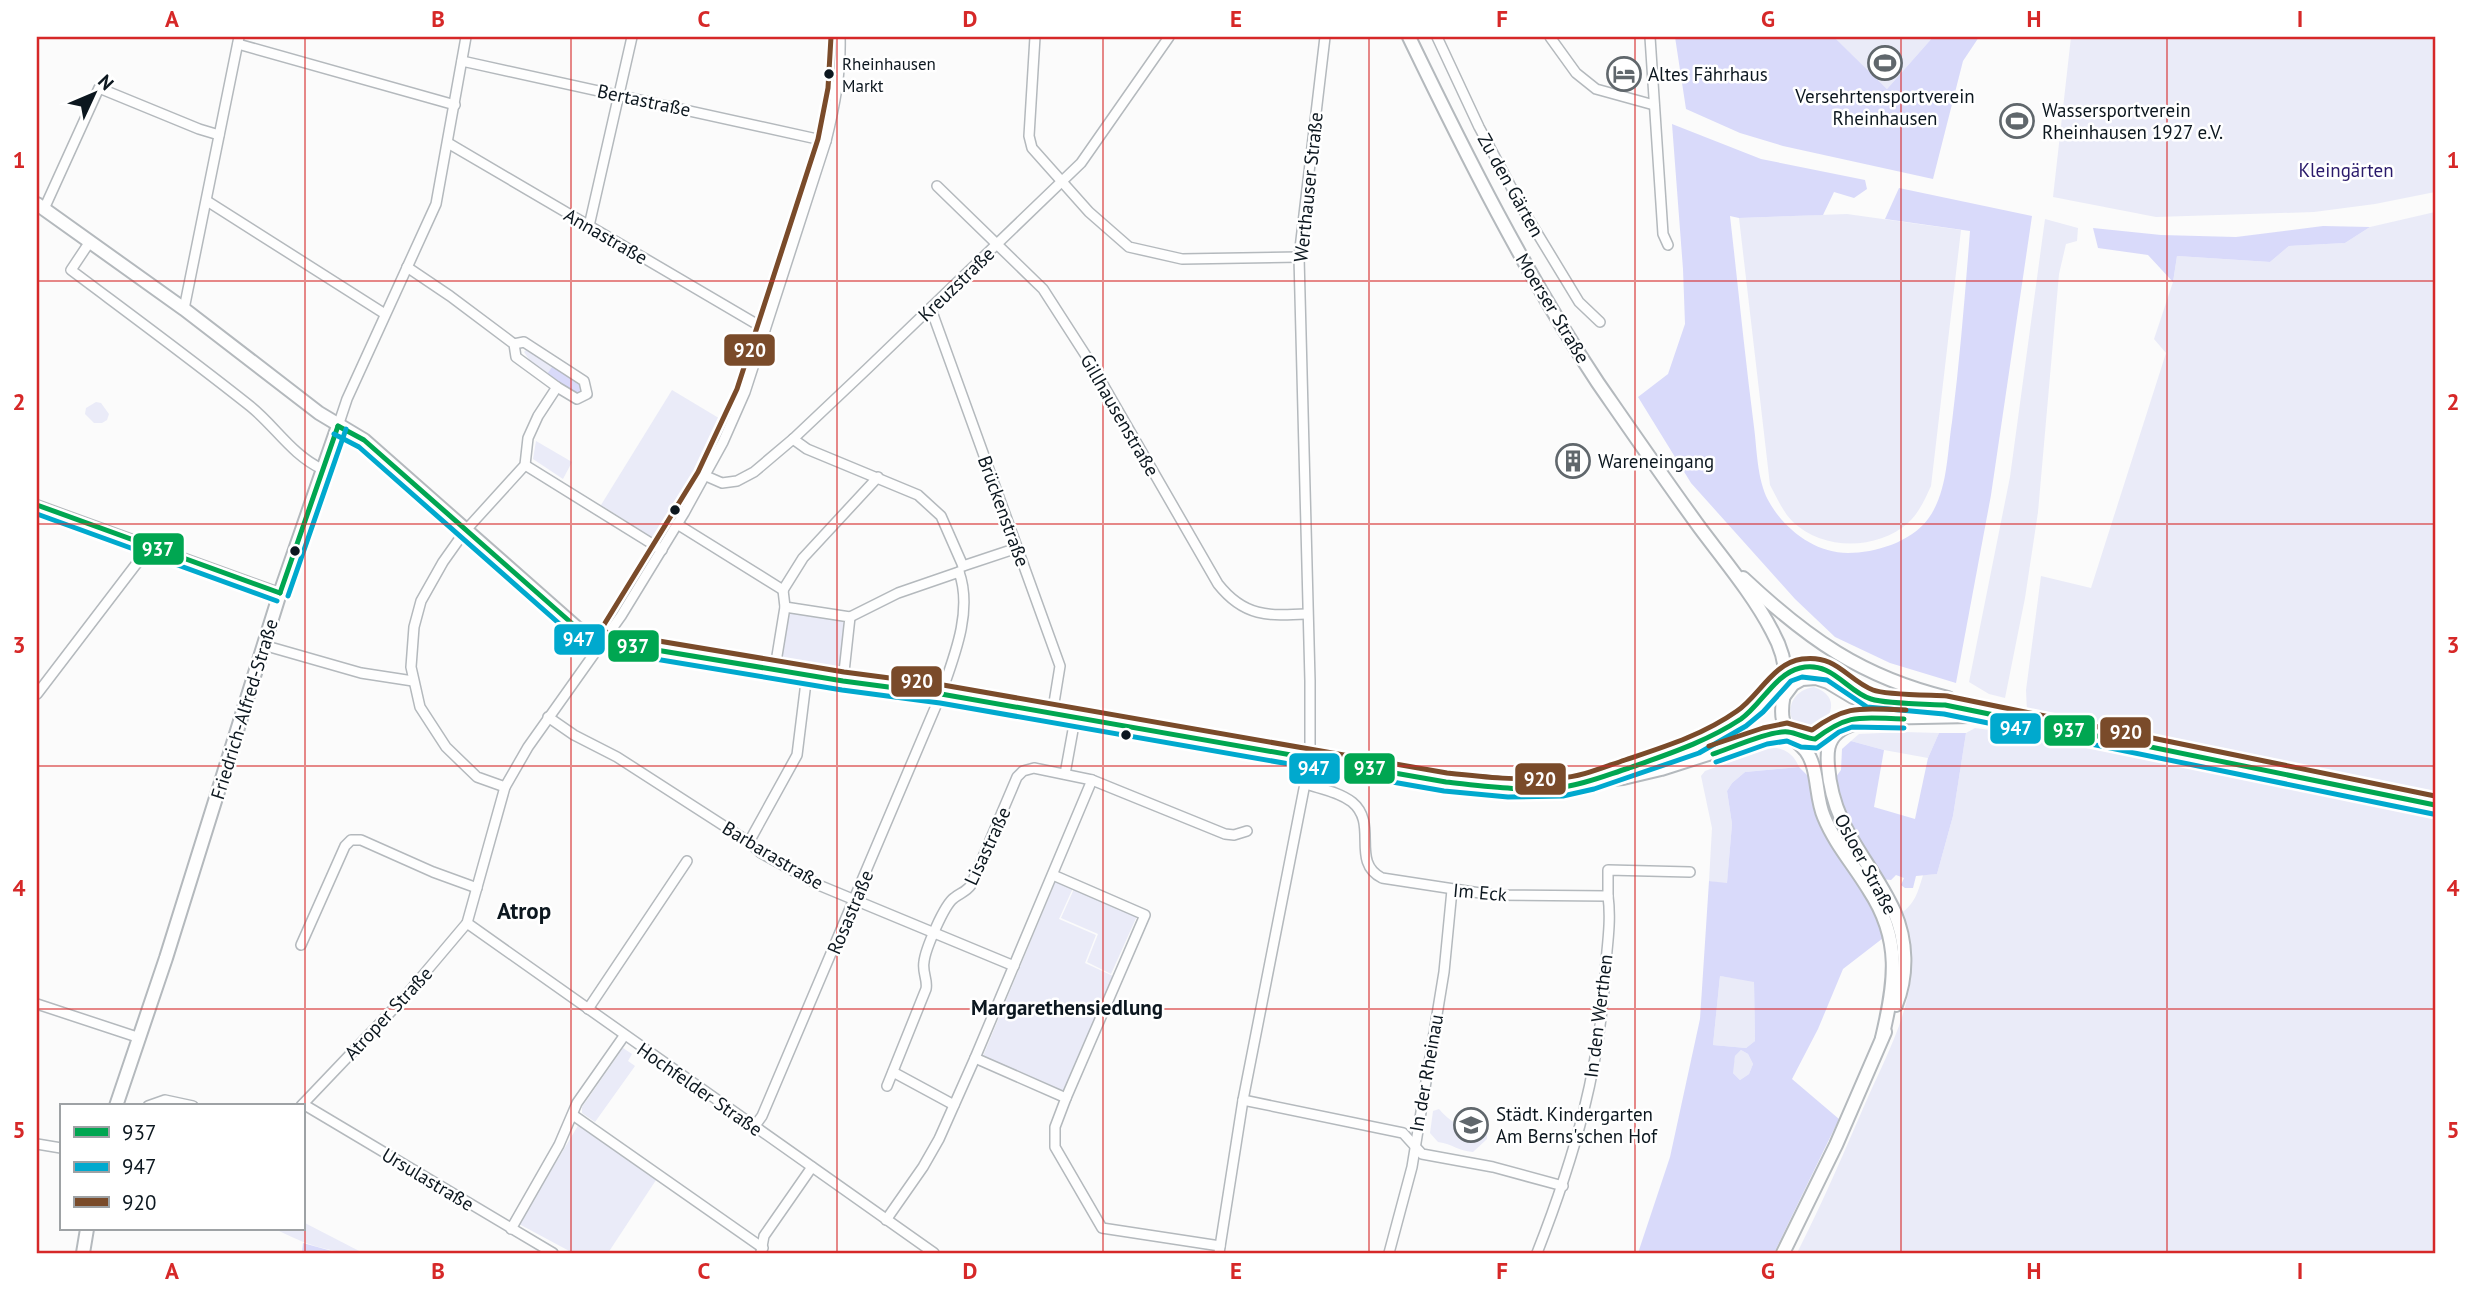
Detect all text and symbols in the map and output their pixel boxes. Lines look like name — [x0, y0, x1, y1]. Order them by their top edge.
text: A — [165, 4, 179, 33]
text: B — [431, 4, 445, 33]
text: C — [698, 4, 711, 33]
text: D — [963, 4, 977, 33]
text: E — [1230, 4, 1242, 33]
text: F — [1496, 4, 1508, 33]
text: G — [1761, 4, 1775, 33]
text: H — [2027, 4, 2041, 33]
text: I — [2297, 4, 2303, 33]
sports icon: Versehrtensportverein Rheinhausen — [1866, 44, 1904, 82]
place label: Rheinhausen Markt — [842, 53, 936, 97]
hotel icon: Altes Fährhaus — [1605, 55, 1643, 93]
north arrow — [60, 60, 130, 130]
place label: Altes Fährhaus — [1648, 62, 1768, 86]
marker: Rheinhausen Markt — [822, 67, 836, 81]
text: N — [93, 69, 119, 95]
street label: Bertastraße — [595, 78, 693, 122]
place label: Versehrtensportverein Rheinhausen — [1794, 84, 1975, 130]
place label: Wassersportverein Rheinhausen 1927 e.V. — [2042, 98, 2223, 144]
sports icon: Wassersportverein Rheinhausen 1927 e.V. — [1998, 102, 2036, 140]
street label: Werthauser Straße — [1288, 111, 1328, 263]
street label: Zu den Gärten — [1473, 129, 1549, 241]
text: 1 — [12, 145, 26, 174]
text: 1 — [2446, 145, 2460, 174]
park label: Kleingärten — [2298, 158, 2394, 182]
street label: Annastraße — [560, 202, 652, 270]
street label: Kreuzstraße — [913, 242, 999, 326]
street label: Moerser Straße — [1511, 249, 1595, 367]
line badge: 920 — [723, 333, 776, 367]
text: 920 — [734, 338, 766, 362]
street label: Gillhausenstraße — [1075, 350, 1165, 480]
text: 2 — [12, 387, 26, 416]
text: 2 — [2446, 387, 2460, 416]
building icon: Wareneingang — [1554, 442, 1592, 480]
place label: Wareneingang — [1598, 449, 1714, 473]
street label: Brückenstraße — [973, 452, 1035, 570]
unlabelled marker — [668, 503, 682, 517]
line badge: 937 — [132, 532, 185, 566]
text: 937 — [142, 537, 174, 561]
unlabelled marker — [288, 544, 302, 558]
street label: Friedrich-Alfred-Straße — [205, 616, 283, 802]
line badge: 947 — [553, 623, 606, 656]
text: 947 — [563, 627, 595, 651]
line badge: 937 — [607, 629, 660, 663]
text: 3 — [12, 630, 26, 659]
text: 3 — [2446, 630, 2460, 659]
text: 937 — [617, 634, 649, 658]
line badge: 920 — [890, 665, 943, 698]
text: 920 — [901, 669, 933, 693]
line badge: 947 — [1989, 712, 2042, 745]
line badge: 937 — [2043, 714, 2096, 747]
text: 947 — [2000, 716, 2032, 740]
line badge: 920 — [2099, 716, 2152, 749]
text: 937 — [2053, 718, 2085, 742]
text: 920 — [2110, 720, 2142, 744]
unlabelled marker — [1119, 728, 1133, 742]
line badge: 947 — [1288, 752, 1341, 785]
line badge: 937 — [1343, 752, 1396, 785]
text: 947 — [1298, 756, 1330, 780]
text: 937 — [1354, 756, 1386, 780]
line badge: 920 — [1514, 762, 1567, 796]
text: 920 — [1524, 767, 1556, 791]
street label: Lisastraße — [958, 803, 1016, 889]
street label: Osloer Straße — [1829, 809, 1903, 919]
street label: Barbarastraße — [718, 815, 828, 895]
street label: Rosastraße — [822, 866, 878, 958]
text: 4 — [12, 873, 26, 902]
text: 4 — [2446, 873, 2460, 902]
street label: Im Eck — [1452, 878, 1508, 906]
district label: Atrop — [497, 896, 551, 925]
street label: In den Werthen — [1579, 953, 1617, 1079]
street label: Atroper Straße — [339, 961, 437, 1065]
district label: Margarethensiedlung — [971, 994, 1163, 1021]
street label: In der Rheinau — [1404, 1012, 1448, 1134]
street label: Hochfelder Straße — [633, 1037, 767, 1141]
place label: Städt. Kindergarten Am Berns'schen Hof — [1496, 1102, 1658, 1148]
legend — [60, 1104, 304, 1230]
school or university icon: Städt. Kindergarten Am Berns'schen Hof — [1452, 1106, 1490, 1144]
text: 5 — [12, 1115, 26, 1144]
text: 5 — [2446, 1115, 2460, 1144]
text: 937 — [122, 1119, 156, 1146]
street label: Ursulastraße — [378, 1142, 478, 1216]
text: 947 — [122, 1153, 156, 1180]
text: 920 — [122, 1189, 156, 1216]
text: A — [165, 1256, 179, 1285]
text: B — [431, 1256, 445, 1285]
text: C — [698, 1256, 711, 1285]
text: D — [963, 1256, 977, 1285]
text: E — [1230, 1256, 1242, 1285]
text: F — [1496, 1256, 1508, 1285]
text: G — [1761, 1256, 1775, 1285]
text: H — [2027, 1256, 2041, 1285]
text: I — [2297, 1256, 2303, 1285]

